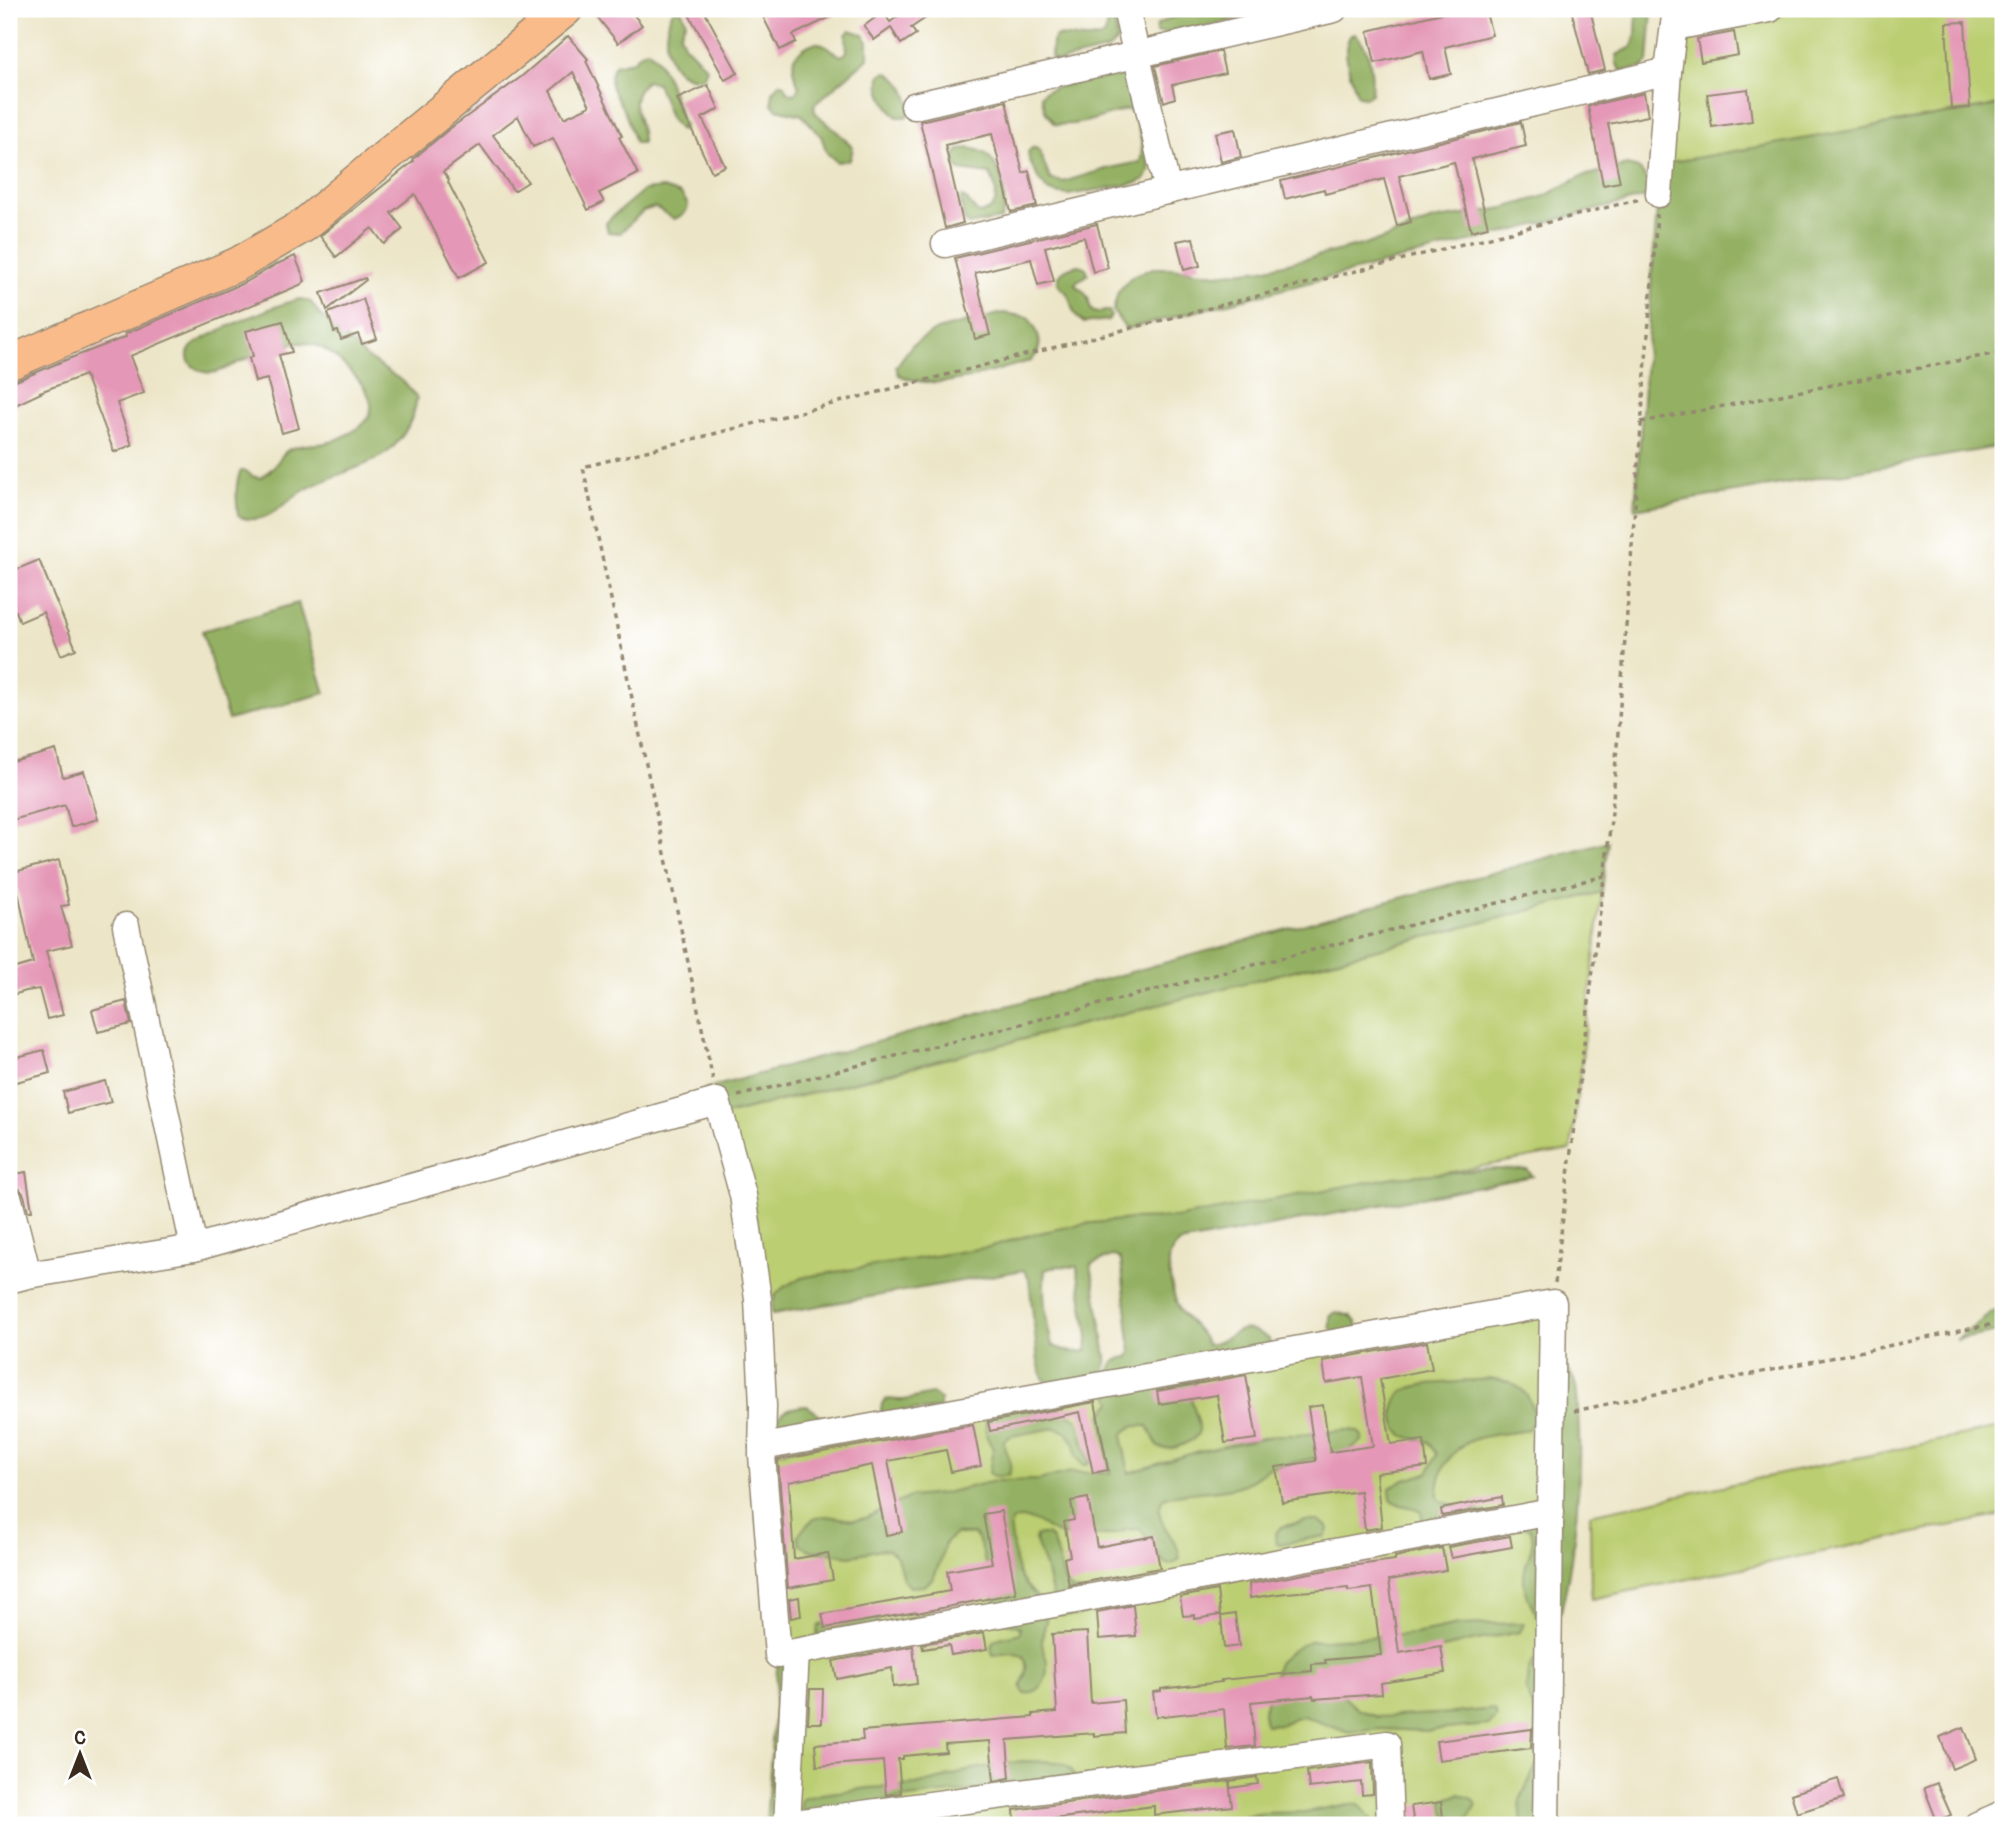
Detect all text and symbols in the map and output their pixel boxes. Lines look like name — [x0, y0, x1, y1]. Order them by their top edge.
north arrow — [46, 1718, 116, 1788]
text: С — [74, 1726, 86, 1750]

